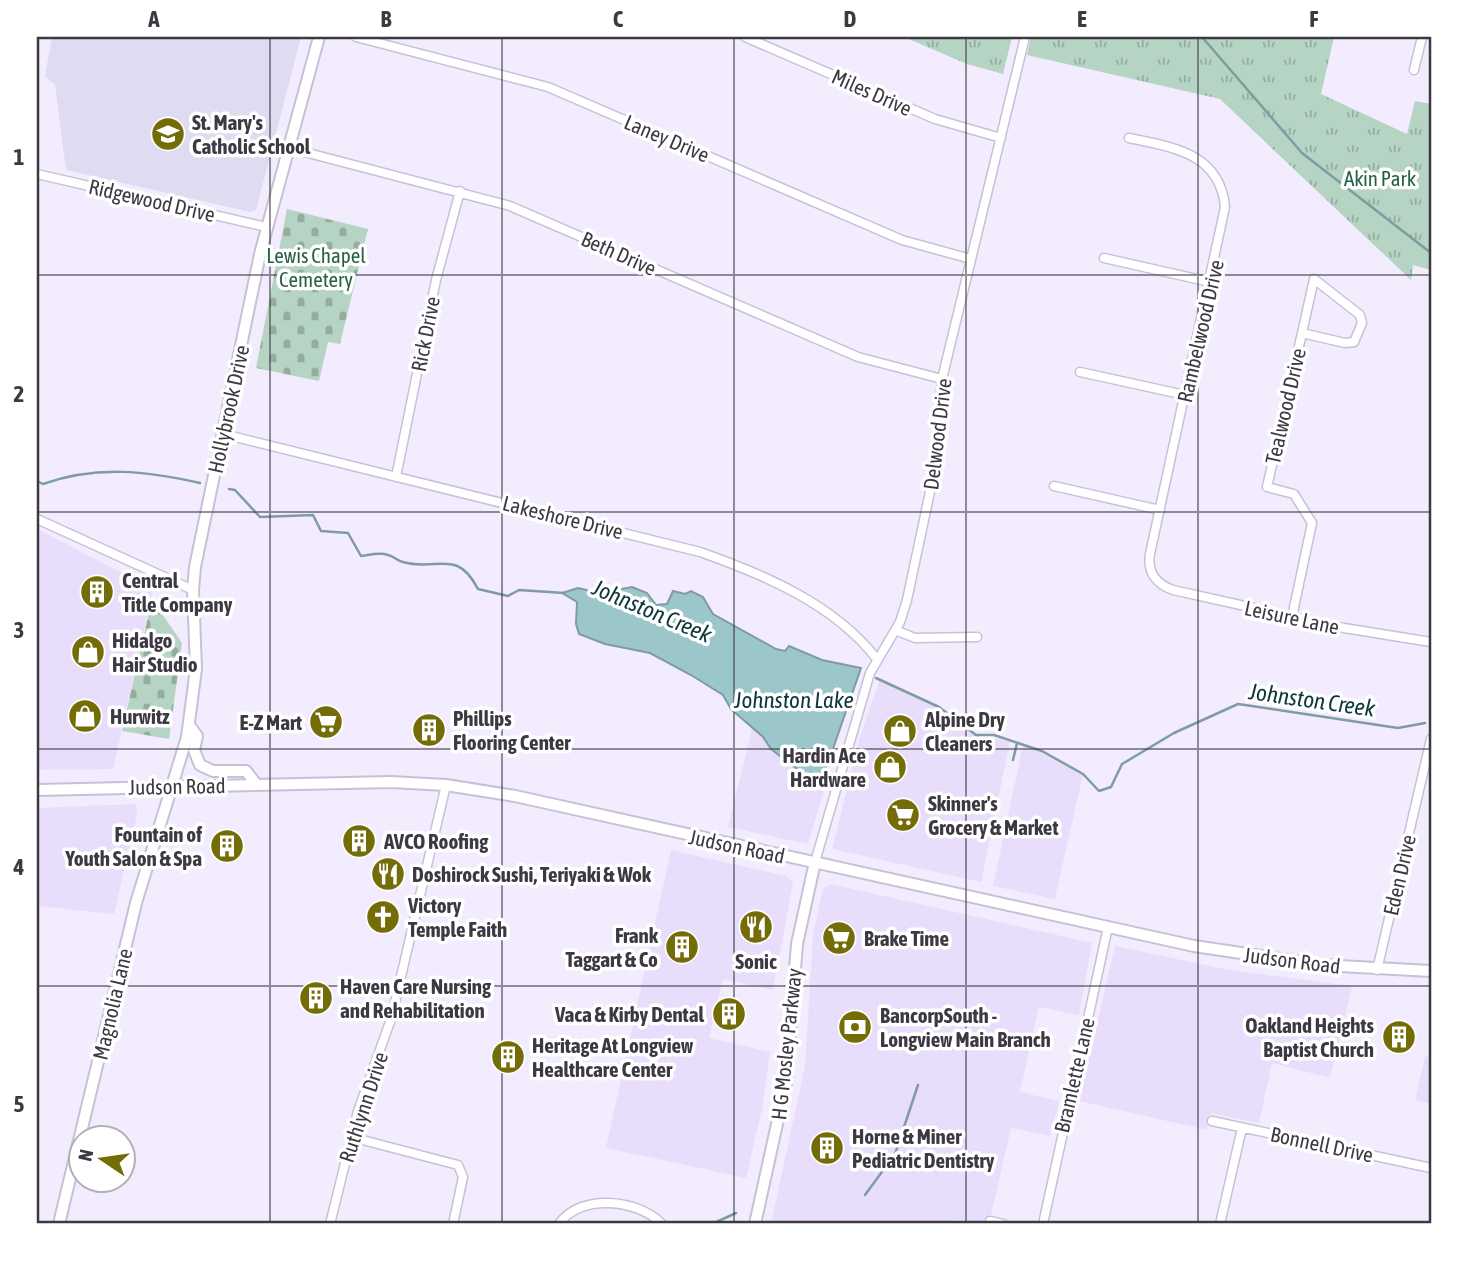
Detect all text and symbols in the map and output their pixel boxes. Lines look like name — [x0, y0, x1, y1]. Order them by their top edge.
text: A — [147, 6, 160, 32]
text: B — [381, 6, 392, 32]
text: C — [613, 6, 624, 32]
text: D — [844, 6, 857, 32]
text: E — [1077, 6, 1087, 32]
text: F — [1309, 6, 1319, 32]
street label: Miles Drive — [828, 64, 916, 120]
street label: Laney Drive — [621, 109, 713, 167]
place label: St. Mary's Catholic School — [192, 110, 311, 158]
school or university icon: St. Mary's Catholic School — [149, 115, 187, 153]
text: 1 — [14, 144, 25, 170]
park label: Akin Park — [1344, 166, 1416, 190]
street label: Ridgewood Drive — [87, 174, 217, 226]
street label: Beth Drive — [578, 226, 660, 280]
park label: Lewis Chapel Cemetery — [266, 243, 366, 291]
street label: Rambelwood Drive — [1172, 257, 1228, 405]
street label: Rick Drive — [406, 294, 444, 374]
street label: Hollybrook Drive — [203, 343, 253, 475]
street label: Tealwood Drive — [1260, 346, 1310, 466]
street label: Delwood Drive — [918, 377, 956, 491]
text: 2 — [14, 381, 24, 407]
street label: Lakeshore Drive — [500, 490, 626, 544]
place label: Central Title Company — [122, 568, 233, 616]
building icon: Central Title Company — [78, 573, 116, 611]
water label: Johnston Creek — [587, 574, 716, 648]
street label: Leisure Lane — [1242, 595, 1342, 639]
text: 3 — [14, 617, 24, 643]
place label: Hidalgo Hair Studio — [112, 628, 198, 676]
shop icon: Hidalgo Hair Studio — [69, 633, 107, 671]
water label: Johnston Creek — [1246, 678, 1378, 722]
water label: Johnston Lake — [733, 687, 854, 713]
shop icon: Hurwitz — [66, 697, 104, 735]
supermarket icon: E-Z Mart — [307, 703, 345, 741]
place label: Hurwitz — [110, 704, 170, 728]
place label: Phillips Flooring Center — [453, 706, 571, 754]
place label: Alpine Dry Cleaners — [924, 707, 1005, 755]
place label: E-Z Mart — [240, 710, 302, 734]
building icon: Phillips Flooring Center — [410, 711, 448, 749]
shop icon: Alpine Dry Cleaners — [881, 712, 919, 750]
place label: Hardin Ace Hardware — [782, 743, 866, 791]
shop icon: Hardin Ace Hardware — [871, 748, 909, 786]
street label: Judson Road — [128, 773, 226, 799]
place label: Skinner's Grocery & Market — [928, 791, 1058, 839]
supermarket icon: Skinner's Grocery & Market — [884, 796, 922, 834]
place label: Fountain of Youth Salon & Spa — [65, 822, 202, 870]
building icon: AVCO Roofing — [340, 822, 378, 860]
street label: Judson Road — [687, 824, 787, 868]
building icon: Fountain of Youth Salon & Spa — [208, 827, 246, 865]
place label: AVCO Roofing — [383, 829, 489, 853]
street label: Eden Drive — [1378, 832, 1420, 918]
text: 4 — [13, 854, 25, 880]
restaurant icon: Doshirock Sushi, Teriyaki & Wok — [369, 855, 407, 893]
place label: Doshirock Sushi, Teriyaki & Wok — [412, 862, 652, 886]
place label: Victory Temple Faith — [407, 893, 507, 941]
church icon: Victory Temple Faith — [364, 898, 402, 936]
restaurant icon: Sonic — [737, 908, 775, 946]
supermarket icon: Brake Time — [820, 919, 858, 957]
place label: Frank Taggart & Co — [565, 923, 659, 971]
place label: Brake Time — [864, 926, 949, 950]
building icon: Frank Taggart & Co — [663, 928, 701, 966]
street label: Judson Road — [1242, 942, 1342, 978]
street label: Magnolia Lane — [88, 946, 136, 1062]
place label: Sonic — [735, 949, 777, 973]
street label: H G Mosley Parkway — [766, 967, 806, 1121]
place label: Haven Care Nursing and Rehabilitation — [340, 974, 492, 1022]
building icon: Haven Care Nursing and Rehabilitation — [297, 979, 335, 1017]
building icon: Vaca & Kirby Dental — [710, 995, 748, 1033]
place label: Vaca & Kirby Dental — [554, 1002, 704, 1026]
place label: BancorpSouth - Longview Main Branch — [880, 1003, 1051, 1051]
bank icon: BancorpSouth - Longview Main Branch — [836, 1008, 874, 1046]
place label: Oakland Heights Baptist Church — [1245, 1013, 1375, 1061]
street label: Bramlette Lane — [1049, 1015, 1099, 1135]
building icon: Oakland Heights Baptist Church — [1380, 1018, 1418, 1056]
place label: Heritage At Longview Healthcare Center — [532, 1033, 694, 1081]
building icon: Heritage At Longview Healthcare Center — [489, 1038, 527, 1076]
street label: Ruthlynn Drive — [334, 1049, 392, 1165]
text: 5 — [14, 1091, 25, 1117]
street label: Bonnell Drive — [1268, 1121, 1376, 1167]
north arrow — [66, 1124, 136, 1194]
place label: Horne & Miner Pediatric Dentistry — [852, 1124, 995, 1172]
building icon: Horne & Miner Pediatric Dentistry — [808, 1129, 846, 1167]
text: N — [73, 1147, 97, 1163]

